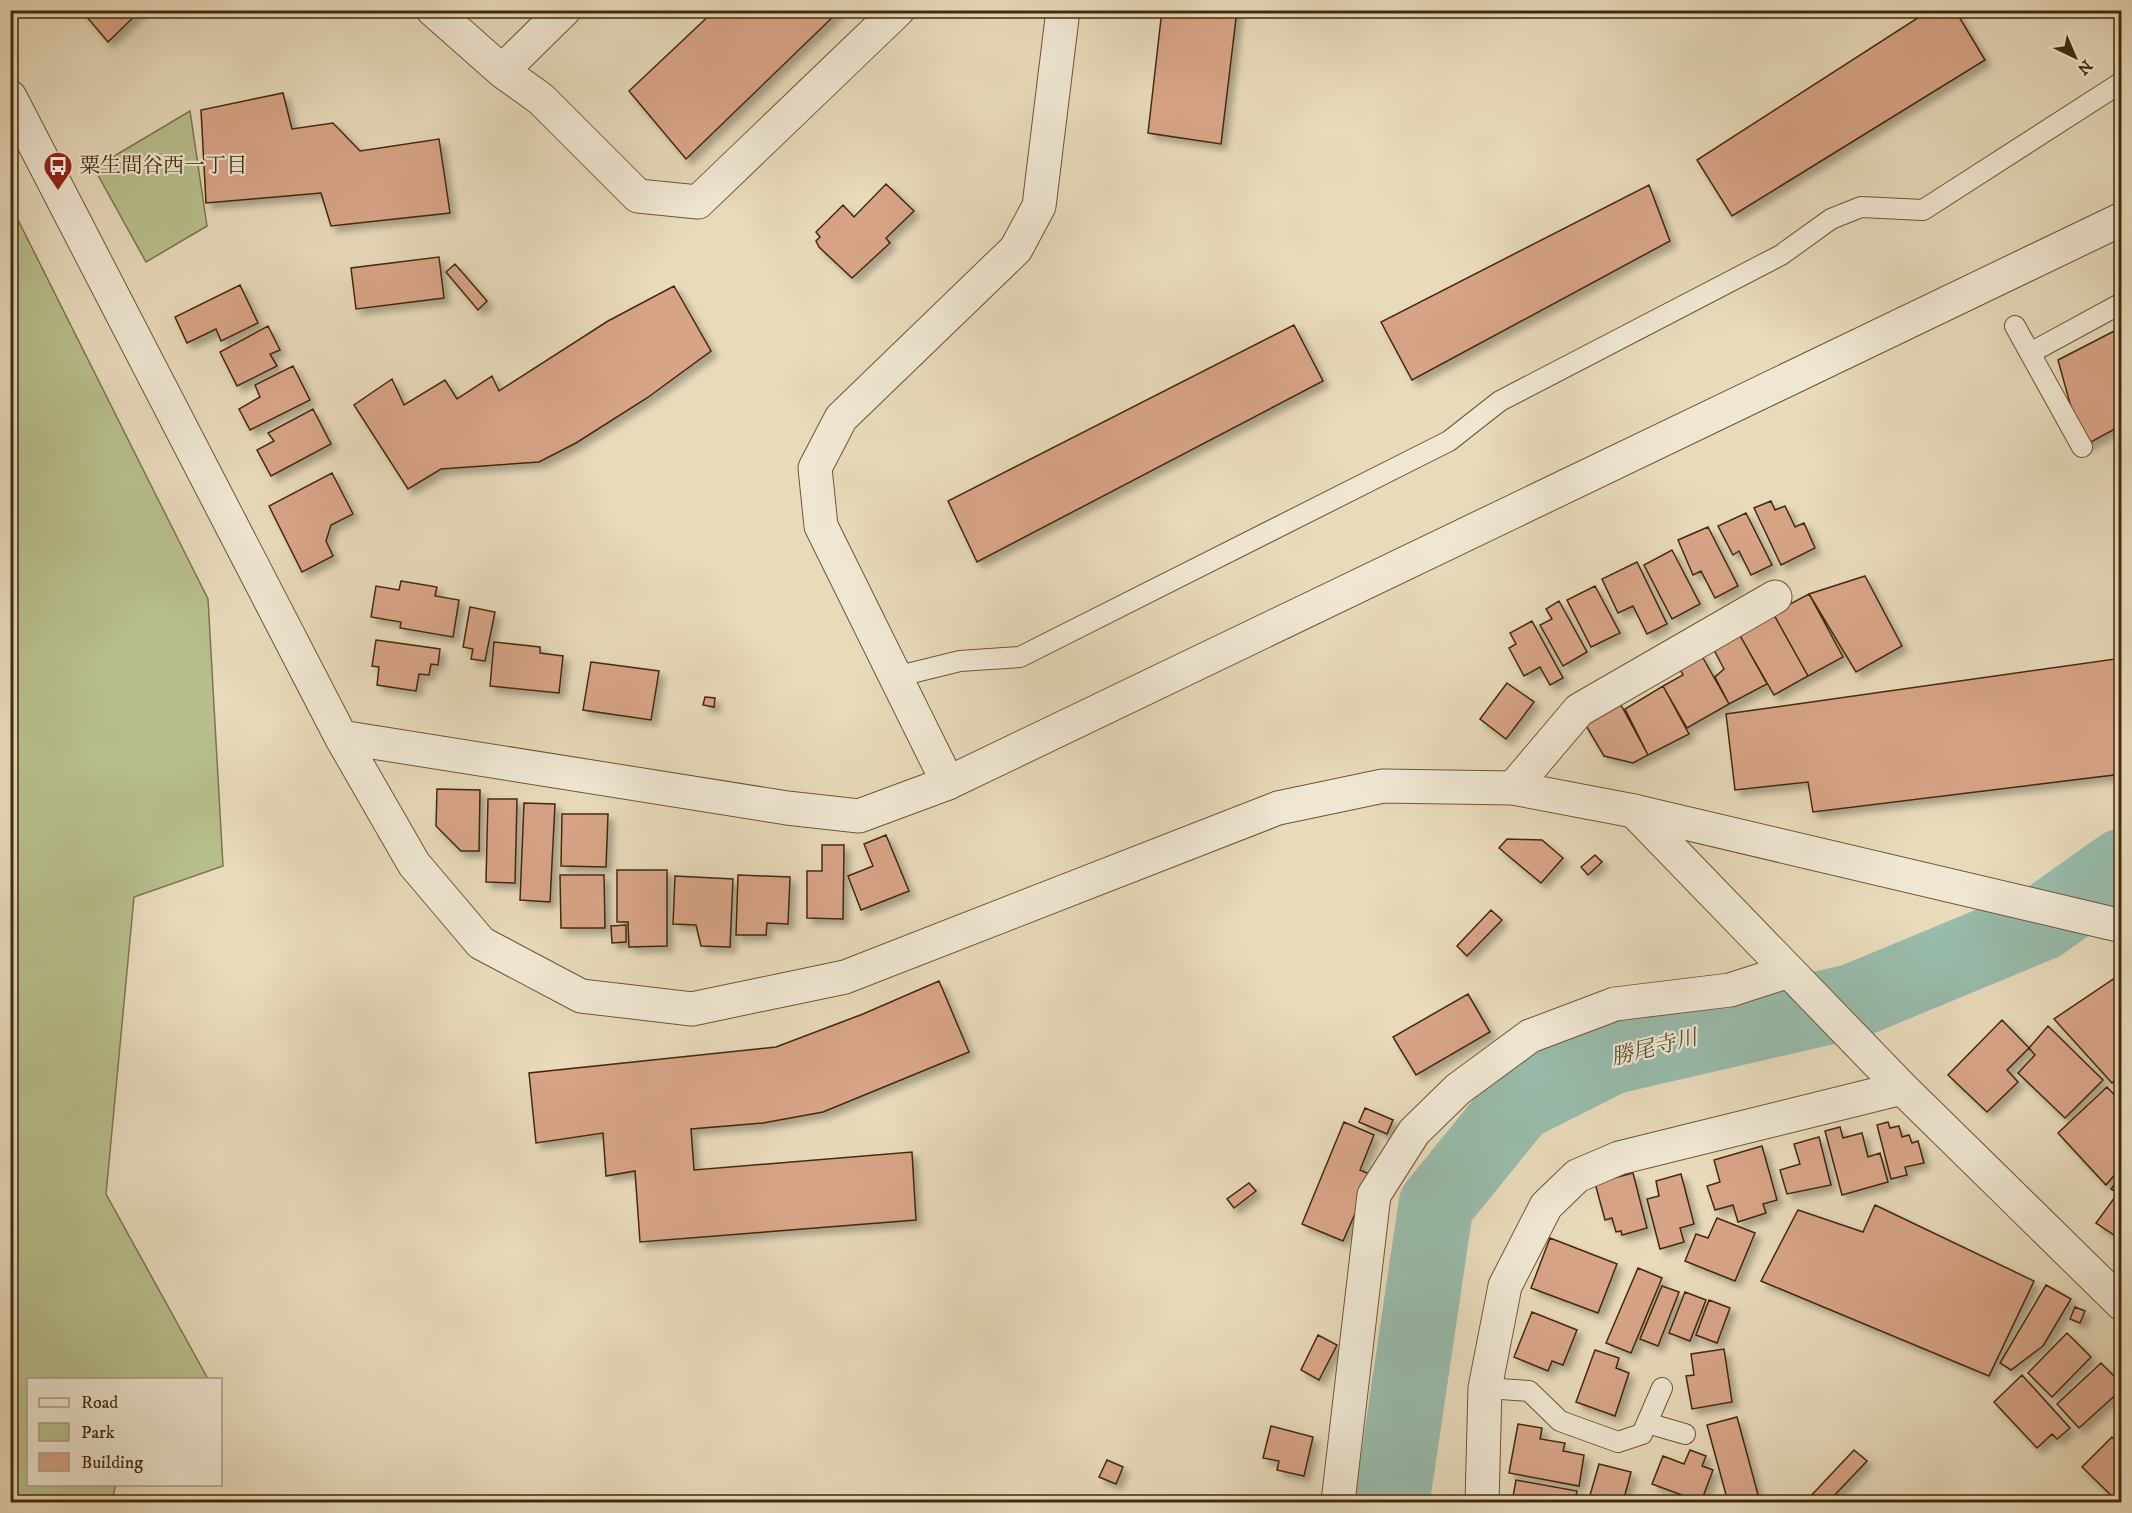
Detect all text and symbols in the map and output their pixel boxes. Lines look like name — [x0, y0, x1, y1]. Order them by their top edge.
north arrow — [2045, 27, 2105, 87]
text: N — [2073, 55, 2096, 79]
bus stop icon: 粟生間谷西一丁目 — [42, 150, 74, 192]
place label: 粟生間谷西一丁目 — [79, 153, 247, 179]
water label: 勝尾寺川 — [1608, 1024, 1702, 1072]
legend — [27, 1378, 222, 1486]
text: Road — [81, 1392, 118, 1414]
text: Park — [81, 1422, 115, 1444]
text: Building — [81, 1452, 143, 1474]

